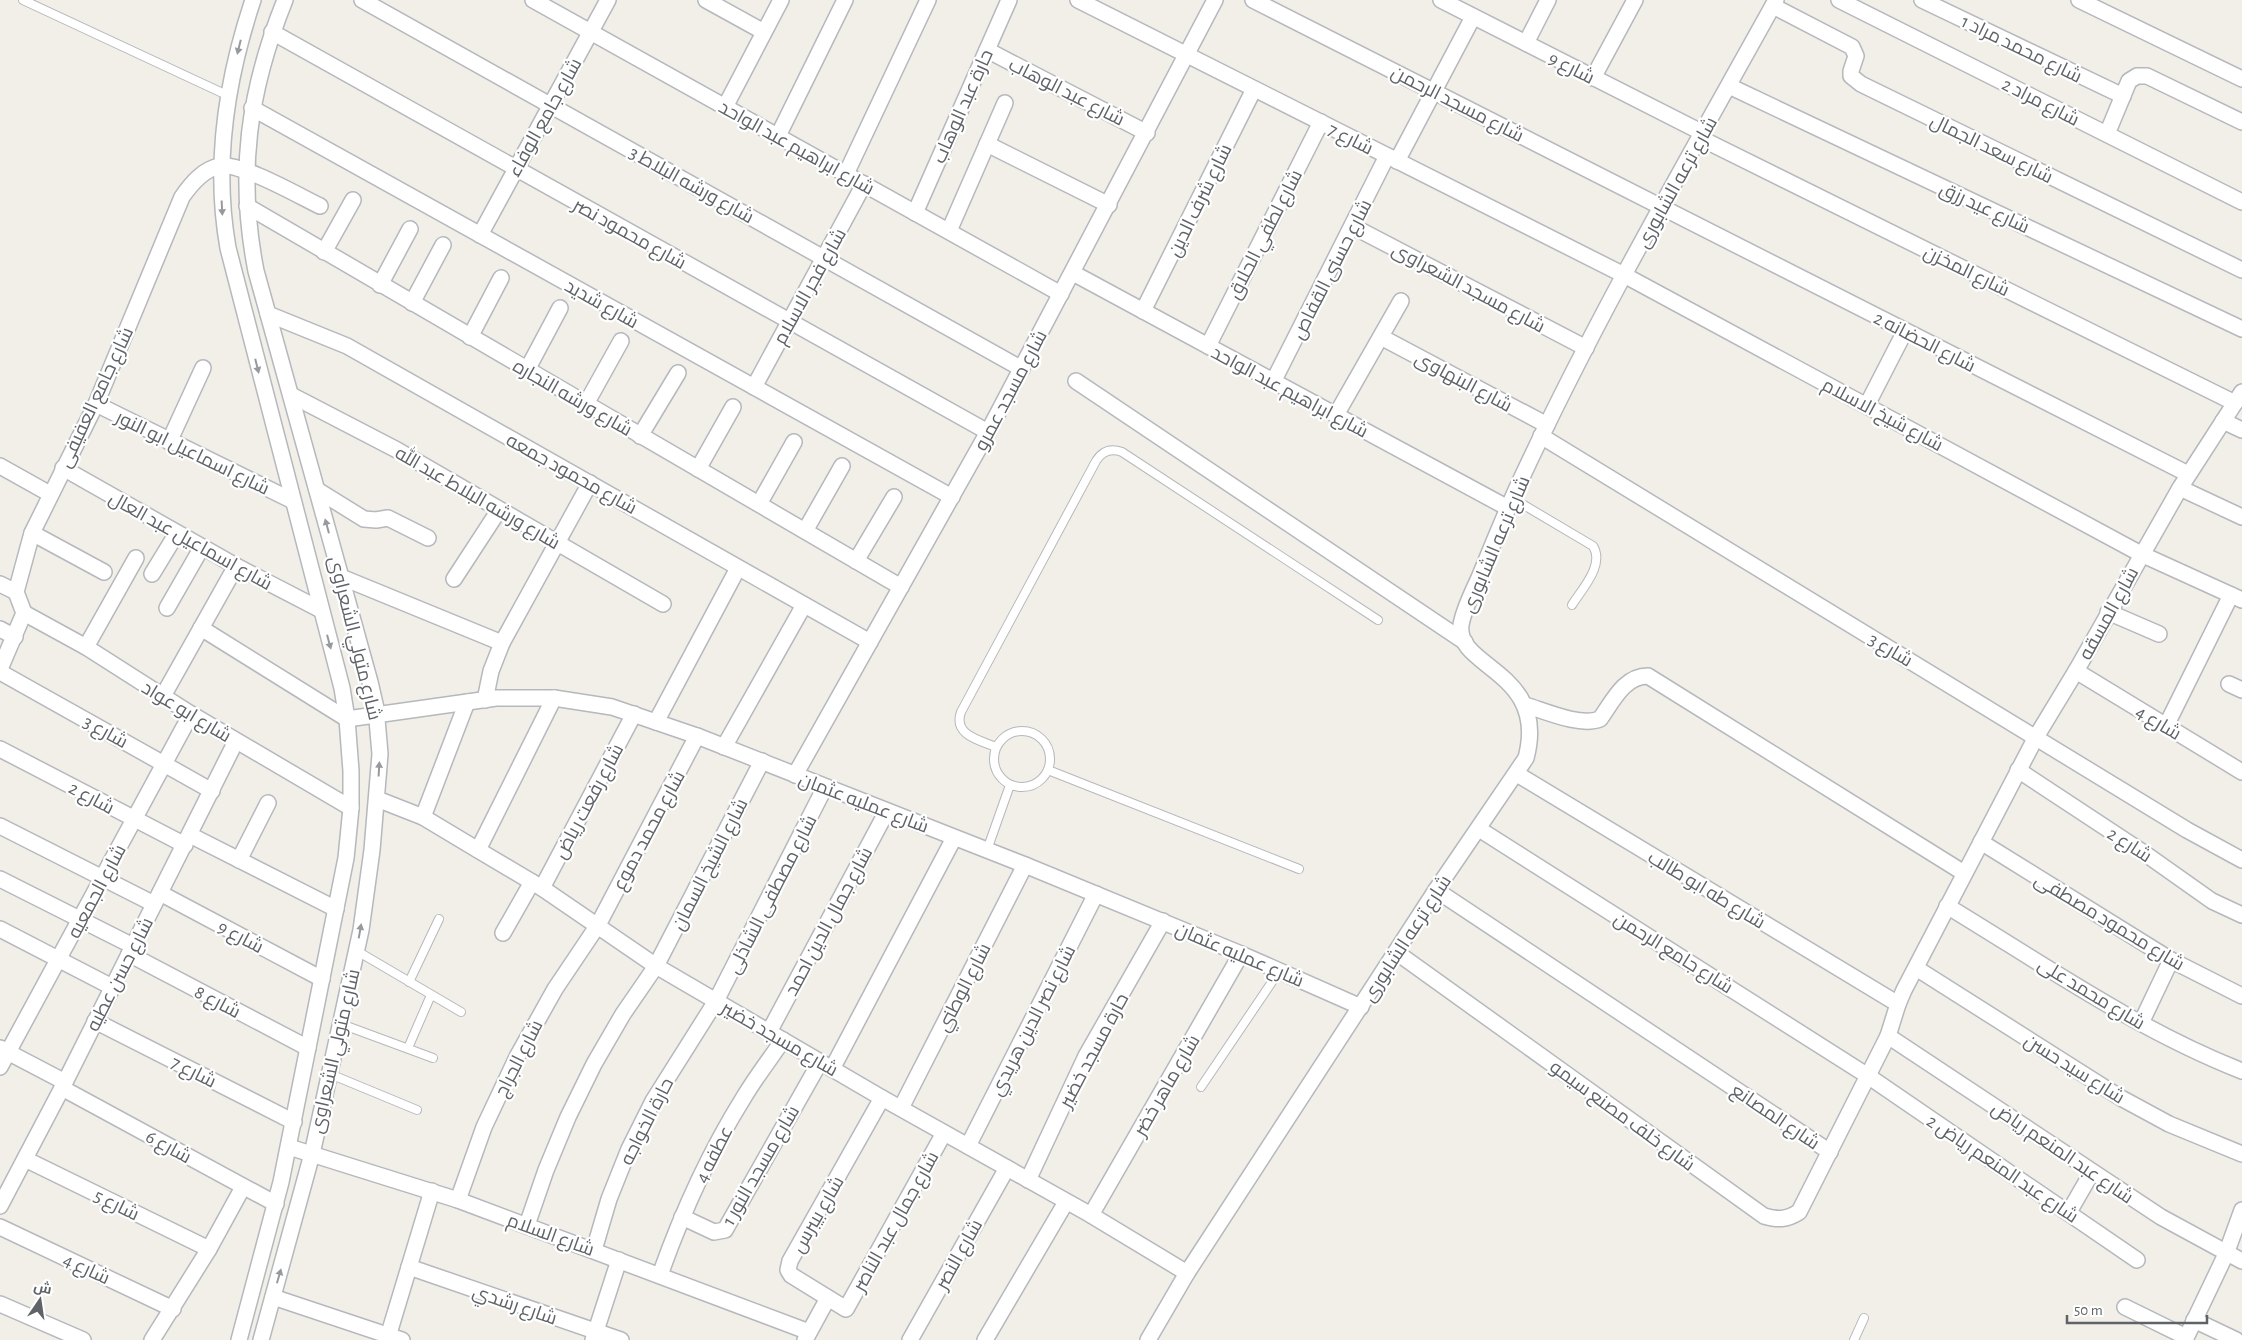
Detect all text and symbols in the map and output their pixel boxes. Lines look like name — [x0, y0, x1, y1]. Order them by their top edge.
street label: شارع محمد مراد 1 — [1957, 11, 2085, 89]
one-way arrow — [235, 39, 243, 54]
street label: حارة عبد الوهاب — [930, 47, 998, 167]
street label: شارع 9 — [1544, 48, 1598, 91]
street label: شارع عبد الوهاب — [1004, 54, 1128, 132]
street label: شارع جامع الوفاء — [504, 55, 588, 182]
street label: شارع مسجد الرحمن — [1387, 62, 1527, 149]
street label: شارع مراد 2 — [1997, 74, 2082, 133]
street label: شارع ابراهيم عبد الواحد — [714, 97, 878, 202]
street label: شارع سعد الجمال — [1926, 111, 2056, 190]
street label: شارع ترعه الشابورى — [1633, 114, 1724, 253]
street label: شارع 7 — [1323, 119, 1376, 161]
street label: شارع شرف الدين — [1164, 141, 1238, 261]
street label: شارع ورشه البلاط 3 — [624, 142, 757, 230]
street label: شارع لطفي الحلاق — [1224, 166, 1310, 304]
street label: شارع عيد رزق — [1935, 178, 2033, 240]
street label: شارع محمود نصر — [567, 194, 689, 276]
street label: شارع حسنى القفاص — [1288, 196, 1378, 344]
one-way arrow — [218, 200, 226, 216]
street label: شارع فجر الاسلام — [770, 225, 853, 349]
street label: شارع مسجد الشعراوى — [1387, 239, 1548, 339]
street label: شارع المخزن — [1919, 242, 2013, 303]
street label: شارع شديد — [560, 275, 642, 335]
street label: شارع الحضانه 2 — [1869, 308, 1979, 379]
street label: شارع جامع العفيفى — [55, 324, 140, 472]
street label: شارع مسجد عمرو — [971, 327, 1054, 455]
street label: شارع ابراهيم عبد الواحد — [1206, 342, 1371, 444]
street label: شارع البنهاوى — [1410, 348, 1515, 418]
street label: شارع ورشه النجاره — [508, 356, 636, 443]
one-way arrow — [254, 358, 262, 373]
street label: شارع شيخ الاسلام — [1817, 375, 1946, 458]
street label: شارع اسماعيل ابو النور — [110, 407, 273, 502]
street label: شارع محمود جمعه — [501, 430, 640, 521]
street label: شارع ورشه البلاط عبد الله — [390, 440, 565, 556]
street label: شارع ترعه الشابورى — [1458, 473, 1536, 617]
street label: شارع اسماعيل عبد العال — [104, 488, 276, 597]
one-way arrow — [323, 519, 331, 534]
street label: شارع متولي الشعراوى — [321, 554, 385, 723]
street label: شارع المسقه — [2075, 564, 2145, 665]
street label: شارع 3 — [1863, 629, 1916, 673]
one-way arrow — [325, 634, 333, 649]
street label: شارع ابو عواد — [137, 677, 235, 749]
street label: شارع 4 — [2131, 702, 2185, 747]
street label: شارع 3 — [78, 712, 131, 755]
street label: شارع رفعت رياض — [550, 741, 630, 864]
one-way arrow — [376, 761, 384, 777]
street label: شارع محمد دموع — [609, 767, 691, 895]
street label: شارع عمليه عثمان — [795, 769, 931, 840]
street label: شارع 2 — [64, 778, 118, 821]
street label: شارع الشيخ السمان — [668, 795, 754, 935]
street label: شارع مصطفى الشاذلى — [723, 812, 823, 979]
street label: شارع 2 — [2102, 823, 2155, 869]
street label: شارع الجمعيه — [64, 841, 133, 943]
street label: شارع جمال الدين احمد — [781, 844, 879, 1001]
street label: شارع طه ابو طالب — [1643, 847, 1769, 935]
street label: شارع محمود مصطفى — [2029, 869, 2188, 977]
street label: شارع ترعه الشابورى — [1359, 872, 1458, 1007]
street label: شارع جامع الرحمن — [1609, 908, 1736, 1000]
street label: شارع حسن عطيه — [83, 914, 160, 1036]
street label: شارع 9 — [213, 917, 267, 960]
street label: شارع عمليه عثمان — [1171, 919, 1307, 994]
one-way arrow — [357, 922, 365, 938]
street label: شارع الوطني — [933, 940, 998, 1037]
street label: شارع نصر الدين هريدي — [986, 942, 1083, 1101]
street label: شارع محمد على — [2033, 954, 2148, 1036]
street label: شارع متولي الشعراوى — [306, 967, 368, 1136]
street label: شارع 8 — [190, 982, 244, 1025]
street label: حارة مسجد خضير — [1056, 990, 1133, 1112]
street label: شارع مسجد خضير — [715, 997, 841, 1083]
street label: شارع الجراج — [491, 1017, 549, 1102]
street label: شارع سيد حسن — [2019, 1030, 2128, 1110]
street label: شارع ماهر خضر — [1129, 1031, 1207, 1142]
street label: شارع 7 — [166, 1052, 219, 1094]
street label: شارع خلف مصنع سيمو — [1545, 1057, 1699, 1177]
street label: حارة الخواجه — [617, 1075, 678, 1169]
street label: شارع المصانع — [1726, 1080, 1823, 1156]
street label: شارع عبد المنعم رياض — [1986, 1098, 2137, 1210]
street label: شارع مسجد النور 1 — [718, 1102, 806, 1230]
street label: شارع عبد المنعم رياض 2 — [1921, 1111, 2082, 1229]
street label: عطفه 4 — [692, 1123, 737, 1186]
street label: شارع 6 — [141, 1126, 195, 1170]
street label: شارع جمال عبد الناصر — [849, 1148, 945, 1297]
street label: شارع بيبرس — [788, 1173, 850, 1258]
street label: شارع 5 — [89, 1185, 142, 1227]
street label: شارع السلام — [503, 1210, 597, 1263]
street label: شارع النصر — [931, 1216, 989, 1295]
street label: شارع 4 — [59, 1249, 113, 1291]
one-way arrow — [276, 1269, 284, 1284]
north arrow — [15, 1275, 65, 1325]
text: ش — [32, 1278, 54, 1298]
street label: شارع رشدي — [469, 1281, 559, 1332]
scale bar — [2067, 1292, 2207, 1324]
text: 50 m — [2074, 1303, 2103, 1318]

